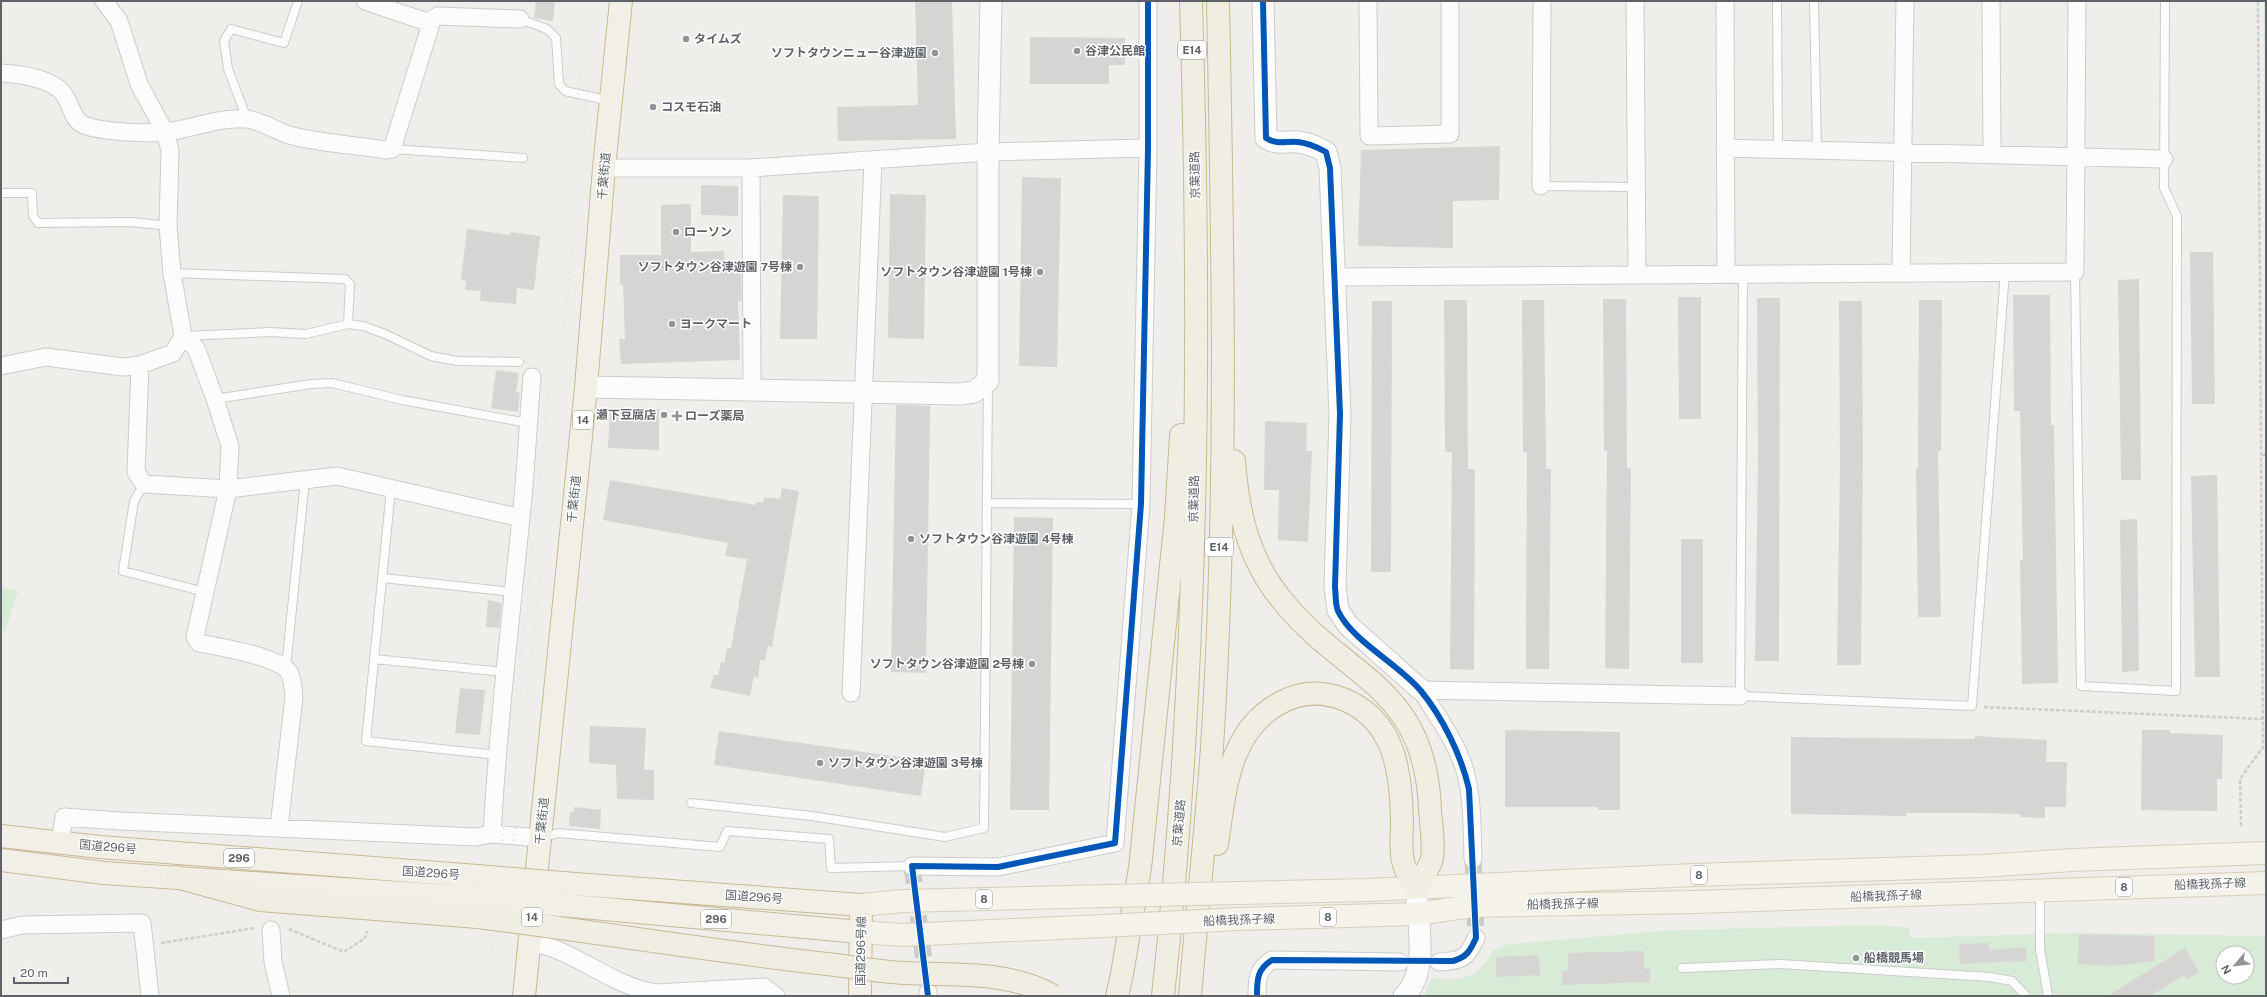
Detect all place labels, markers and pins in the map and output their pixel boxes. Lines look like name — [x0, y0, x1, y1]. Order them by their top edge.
place label: タイムズ — [694, 32, 742, 46]
marker: タイムズ — [681, 34, 691, 44]
place label: 谷津公民館 — [1085, 44, 1145, 58]
place label: ソフトタウンニュー谷津遊園 — [771, 46, 927, 60]
marker: 谷津公民館 — [1072, 46, 1082, 56]
marker: ソフトタウンニュー谷津遊園 — [930, 48, 940, 58]
place label: コスモ石油 — [661, 100, 721, 114]
marker: コスモ石油 — [648, 102, 658, 112]
place label: ローソン — [684, 225, 732, 239]
marker: ローソン — [671, 227, 681, 237]
place label: ソフトタウン谷津遊園 7号棟 — [638, 260, 792, 274]
marker: ソフトタウン谷津遊園 7号棟 — [795, 262, 805, 272]
place label: ソフトタウン谷津遊園 1号棟 — [880, 265, 1032, 279]
marker: ソフトタウン谷津遊園 1号棟 — [1035, 267, 1045, 277]
place label: ヨークマート — [680, 317, 752, 331]
marker: ヨークマート — [667, 319, 677, 329]
place label: 瀬下豆腐店 — [596, 408, 656, 422]
place label: ローズ薬局 — [685, 409, 744, 423]
marker: 瀬下豆腐店 — [659, 410, 669, 420]
marker: ローズ薬局 — [672, 411, 682, 421]
place label: ソフトタウン谷津遊園 4号棟 — [919, 532, 1074, 546]
marker: ソフトタウン谷津遊園 4号棟 — [906, 534, 916, 544]
place label: ソフトタウン谷津遊園 2号棟 — [870, 657, 1024, 671]
marker: ソフトタウン谷津遊園 2号棟 — [1027, 659, 1037, 669]
place label: ソフトタウン谷津遊園 3号棟 — [828, 756, 983, 770]
marker: ソフトタウン谷津遊園 3号棟 — [815, 758, 825, 768]
place label: 船橋競馬場 — [1864, 951, 1924, 965]
marker: 船橋競馬場 — [1851, 953, 1861, 963]

